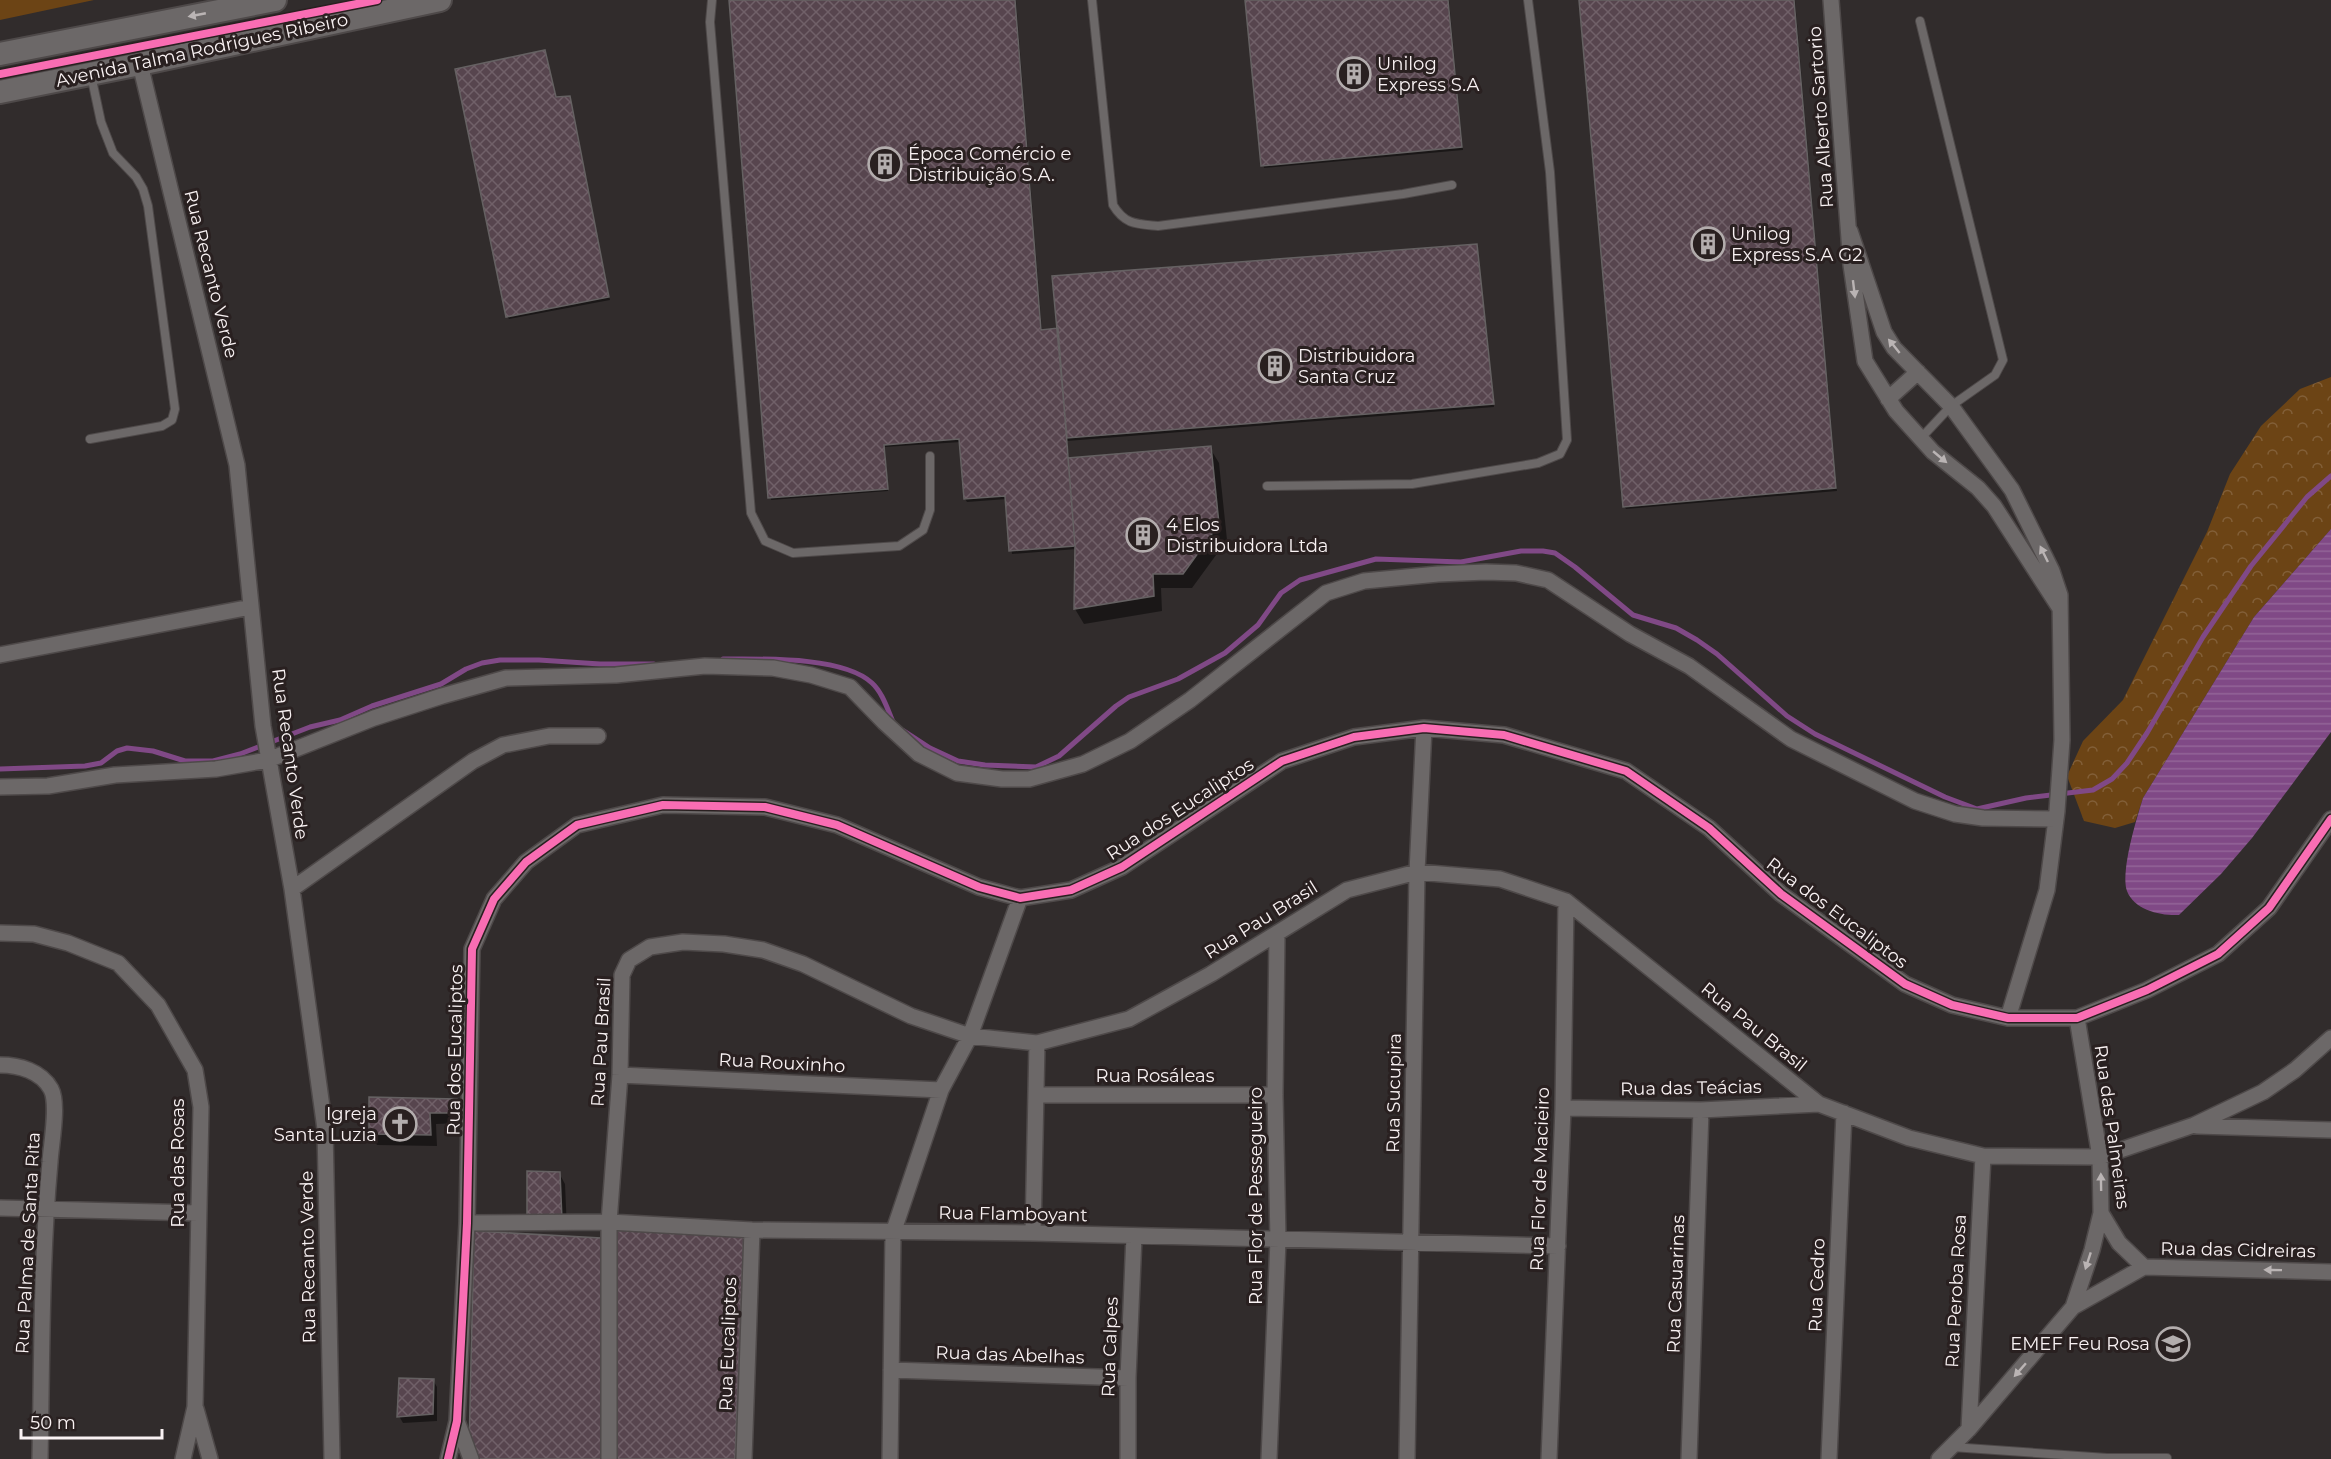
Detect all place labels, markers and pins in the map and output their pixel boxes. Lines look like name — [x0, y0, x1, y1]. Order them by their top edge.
place label: Unilog Express S.A — [1377, 53, 1480, 96]
building icon: Unilog Express S.A — [1336, 56, 1372, 92]
place label: Época Comércio e Distribuição S.A. — [908, 143, 1071, 186]
building icon: Época Comércio e Distribuição S.A. — [867, 146, 903, 182]
place label: Unilog Express S.A G2 — [1731, 223, 1862, 266]
building icon: Unilog Express S.A G2 — [1690, 226, 1726, 262]
place label: Distribuidora Santa Cruz — [1298, 345, 1415, 388]
building icon: Distribuidora Santa Cruz — [1257, 348, 1293, 384]
place label: 4 Elos Distribuidora Ltda — [1166, 514, 1328, 557]
building icon: 4 Elos Distribuidora Ltda — [1125, 517, 1161, 553]
place label: Igreja Santa Luzia — [274, 1103, 377, 1146]
church icon: Igreja Santa Luzia — [382, 1106, 418, 1142]
school or university icon: EMEF Feu Rosa — [2155, 1326, 2191, 1362]
place label: EMEF Feu Rosa — [2010, 1333, 2150, 1355]

